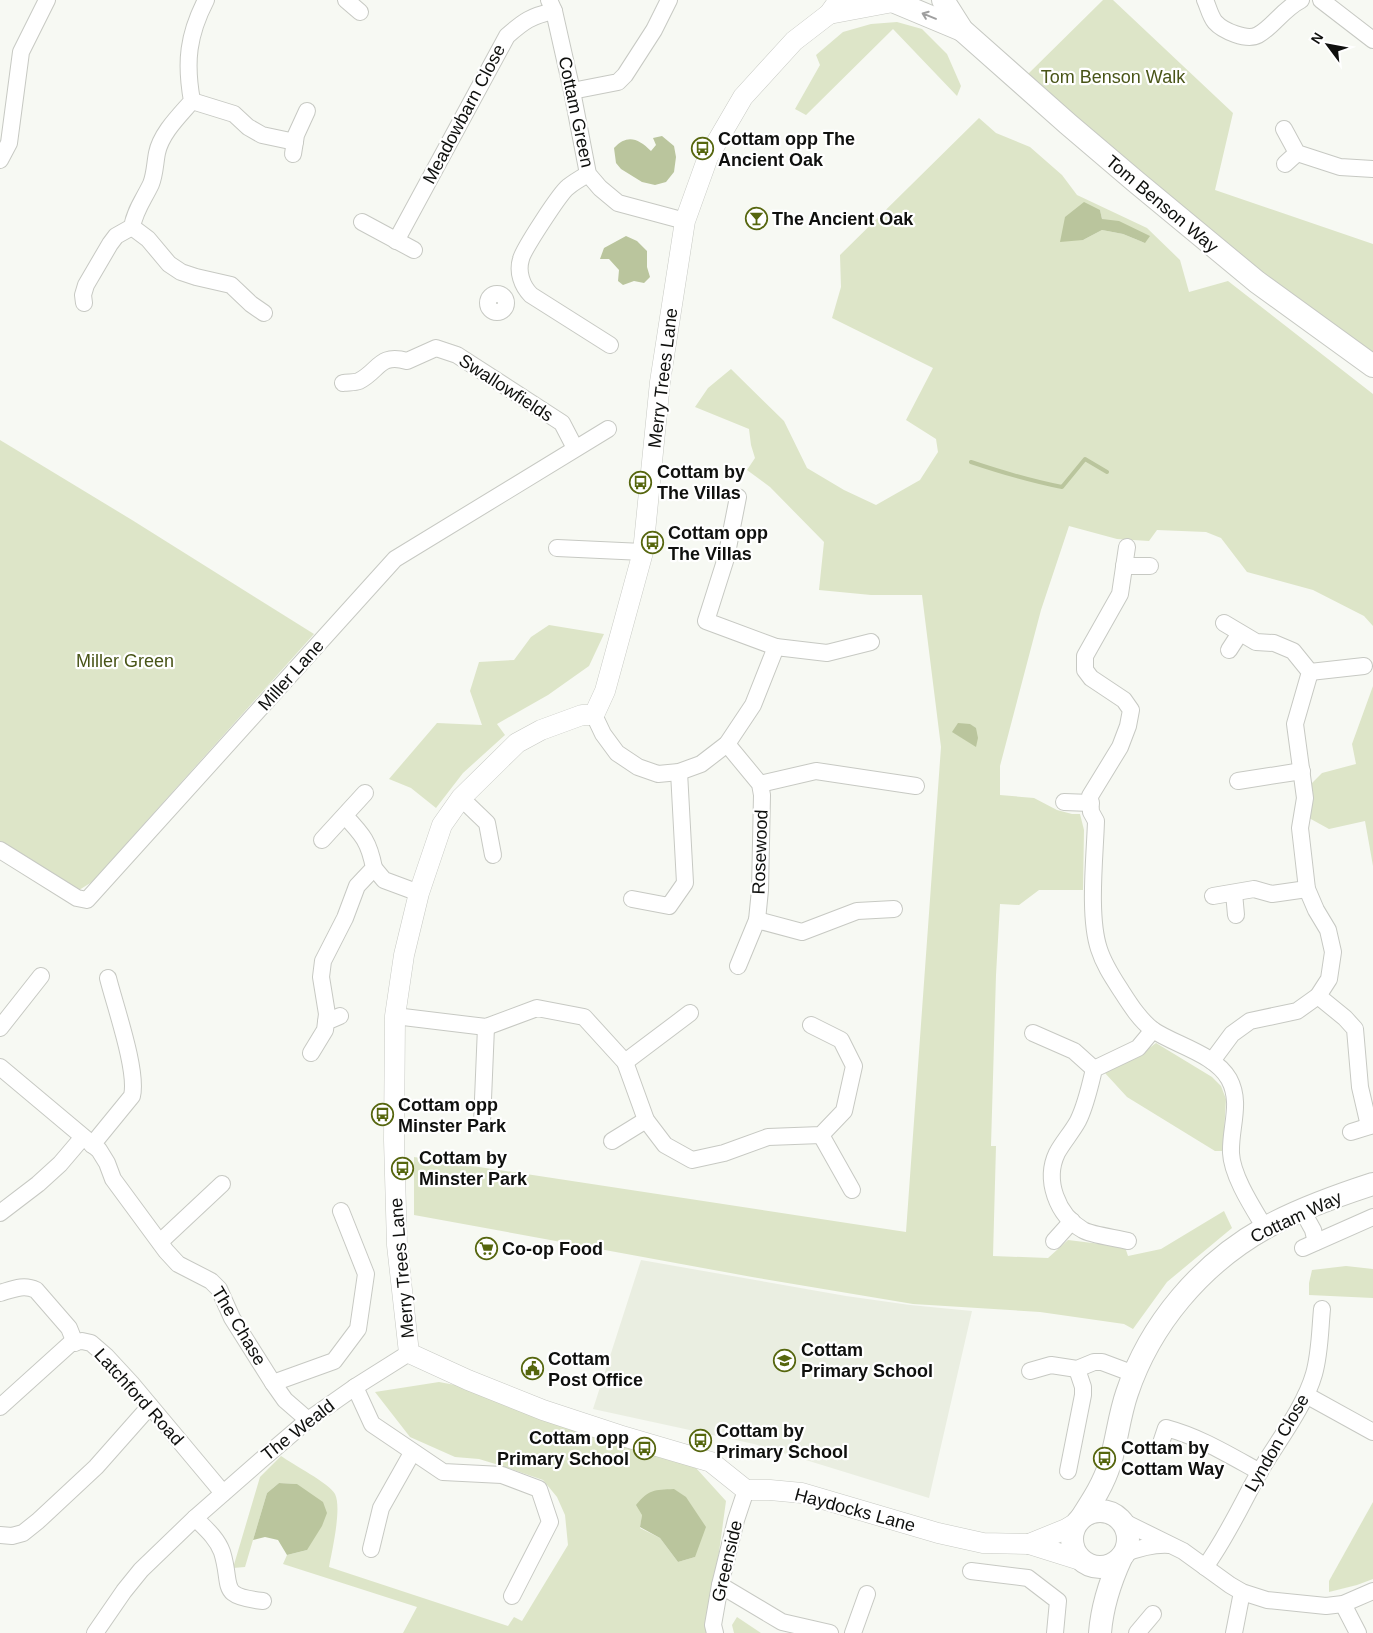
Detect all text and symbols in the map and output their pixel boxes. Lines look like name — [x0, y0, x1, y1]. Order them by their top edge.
one-way arrow — [922, 10, 937, 20]
north arrow — [1303, 20, 1353, 70]
text: N — [1308, 30, 1326, 47]
street label: Meadowbarn Close — [419, 41, 509, 187]
street label: Cottam Green — [554, 55, 598, 169]
park label: Tom Benson Walk — [1041, 67, 1186, 87]
place label: Cottam opp The Ancient Oak — [718, 129, 855, 170]
bus stop icon: Cottam opp The Ancient Oak — [690, 137, 714, 161]
street label: Tom Benson Way — [1102, 151, 1222, 257]
bar icon: The Ancient Oak — [744, 207, 768, 231]
place label: The Ancient Oak — [772, 209, 914, 229]
street label: Merry Trees Lane — [644, 307, 682, 449]
street label: Swallowfields — [455, 350, 557, 426]
place label: Cottam by The Villas — [657, 462, 745, 503]
bus stop icon: Cottam by The Villas — [629, 470, 653, 494]
place label: Cottam opp The Villas — [668, 523, 768, 564]
bus stop icon: Cottam opp The Villas — [640, 531, 664, 555]
street label: Miller Lane — [254, 636, 328, 714]
park label: Miller Green — [76, 651, 174, 671]
street label: Rosewood — [749, 809, 771, 895]
place label: Cottam opp Minster Park — [398, 1095, 507, 1136]
bus stop icon: Cottam opp Minster Park — [370, 1103, 394, 1127]
place label: Cottam by Minster Park — [419, 1148, 528, 1189]
bus stop icon: Cottam by Minster Park — [391, 1156, 415, 1180]
street label: Cottam Way — [1247, 1187, 1345, 1247]
street label: Merry Trees Lane — [386, 1197, 418, 1339]
supermarket icon: Co-op Food — [474, 1237, 498, 1261]
place label: Co-op Food — [502, 1239, 603, 1259]
street label: The Chase — [208, 1283, 270, 1369]
place label: Cottam Primary School — [801, 1340, 933, 1381]
street label: Latchford Road — [90, 1345, 188, 1449]
school or university icon: Cottam Primary School — [773, 1348, 797, 1372]
place label: Cottam Post Office — [548, 1349, 643, 1390]
public building icon: Cottam Post Office — [520, 1357, 544, 1381]
street label: Lyndon Close — [1241, 1391, 1313, 1495]
street label: The Weald — [258, 1395, 338, 1465]
place label: Cottam by Primary School — [716, 1421, 848, 1462]
place label: Cottam opp Primary School — [497, 1428, 629, 1469]
bus stop icon: Cottam by Primary School — [688, 1429, 712, 1453]
bus stop icon: Cottam opp Primary School — [633, 1436, 657, 1460]
place label: Cottam by Cottam Way — [1121, 1438, 1224, 1479]
bus stop icon: Cottam by Cottam Way — [1093, 1446, 1117, 1470]
street label: Haydocks Lane — [792, 1484, 918, 1536]
street label: Greenside — [708, 1518, 746, 1604]

